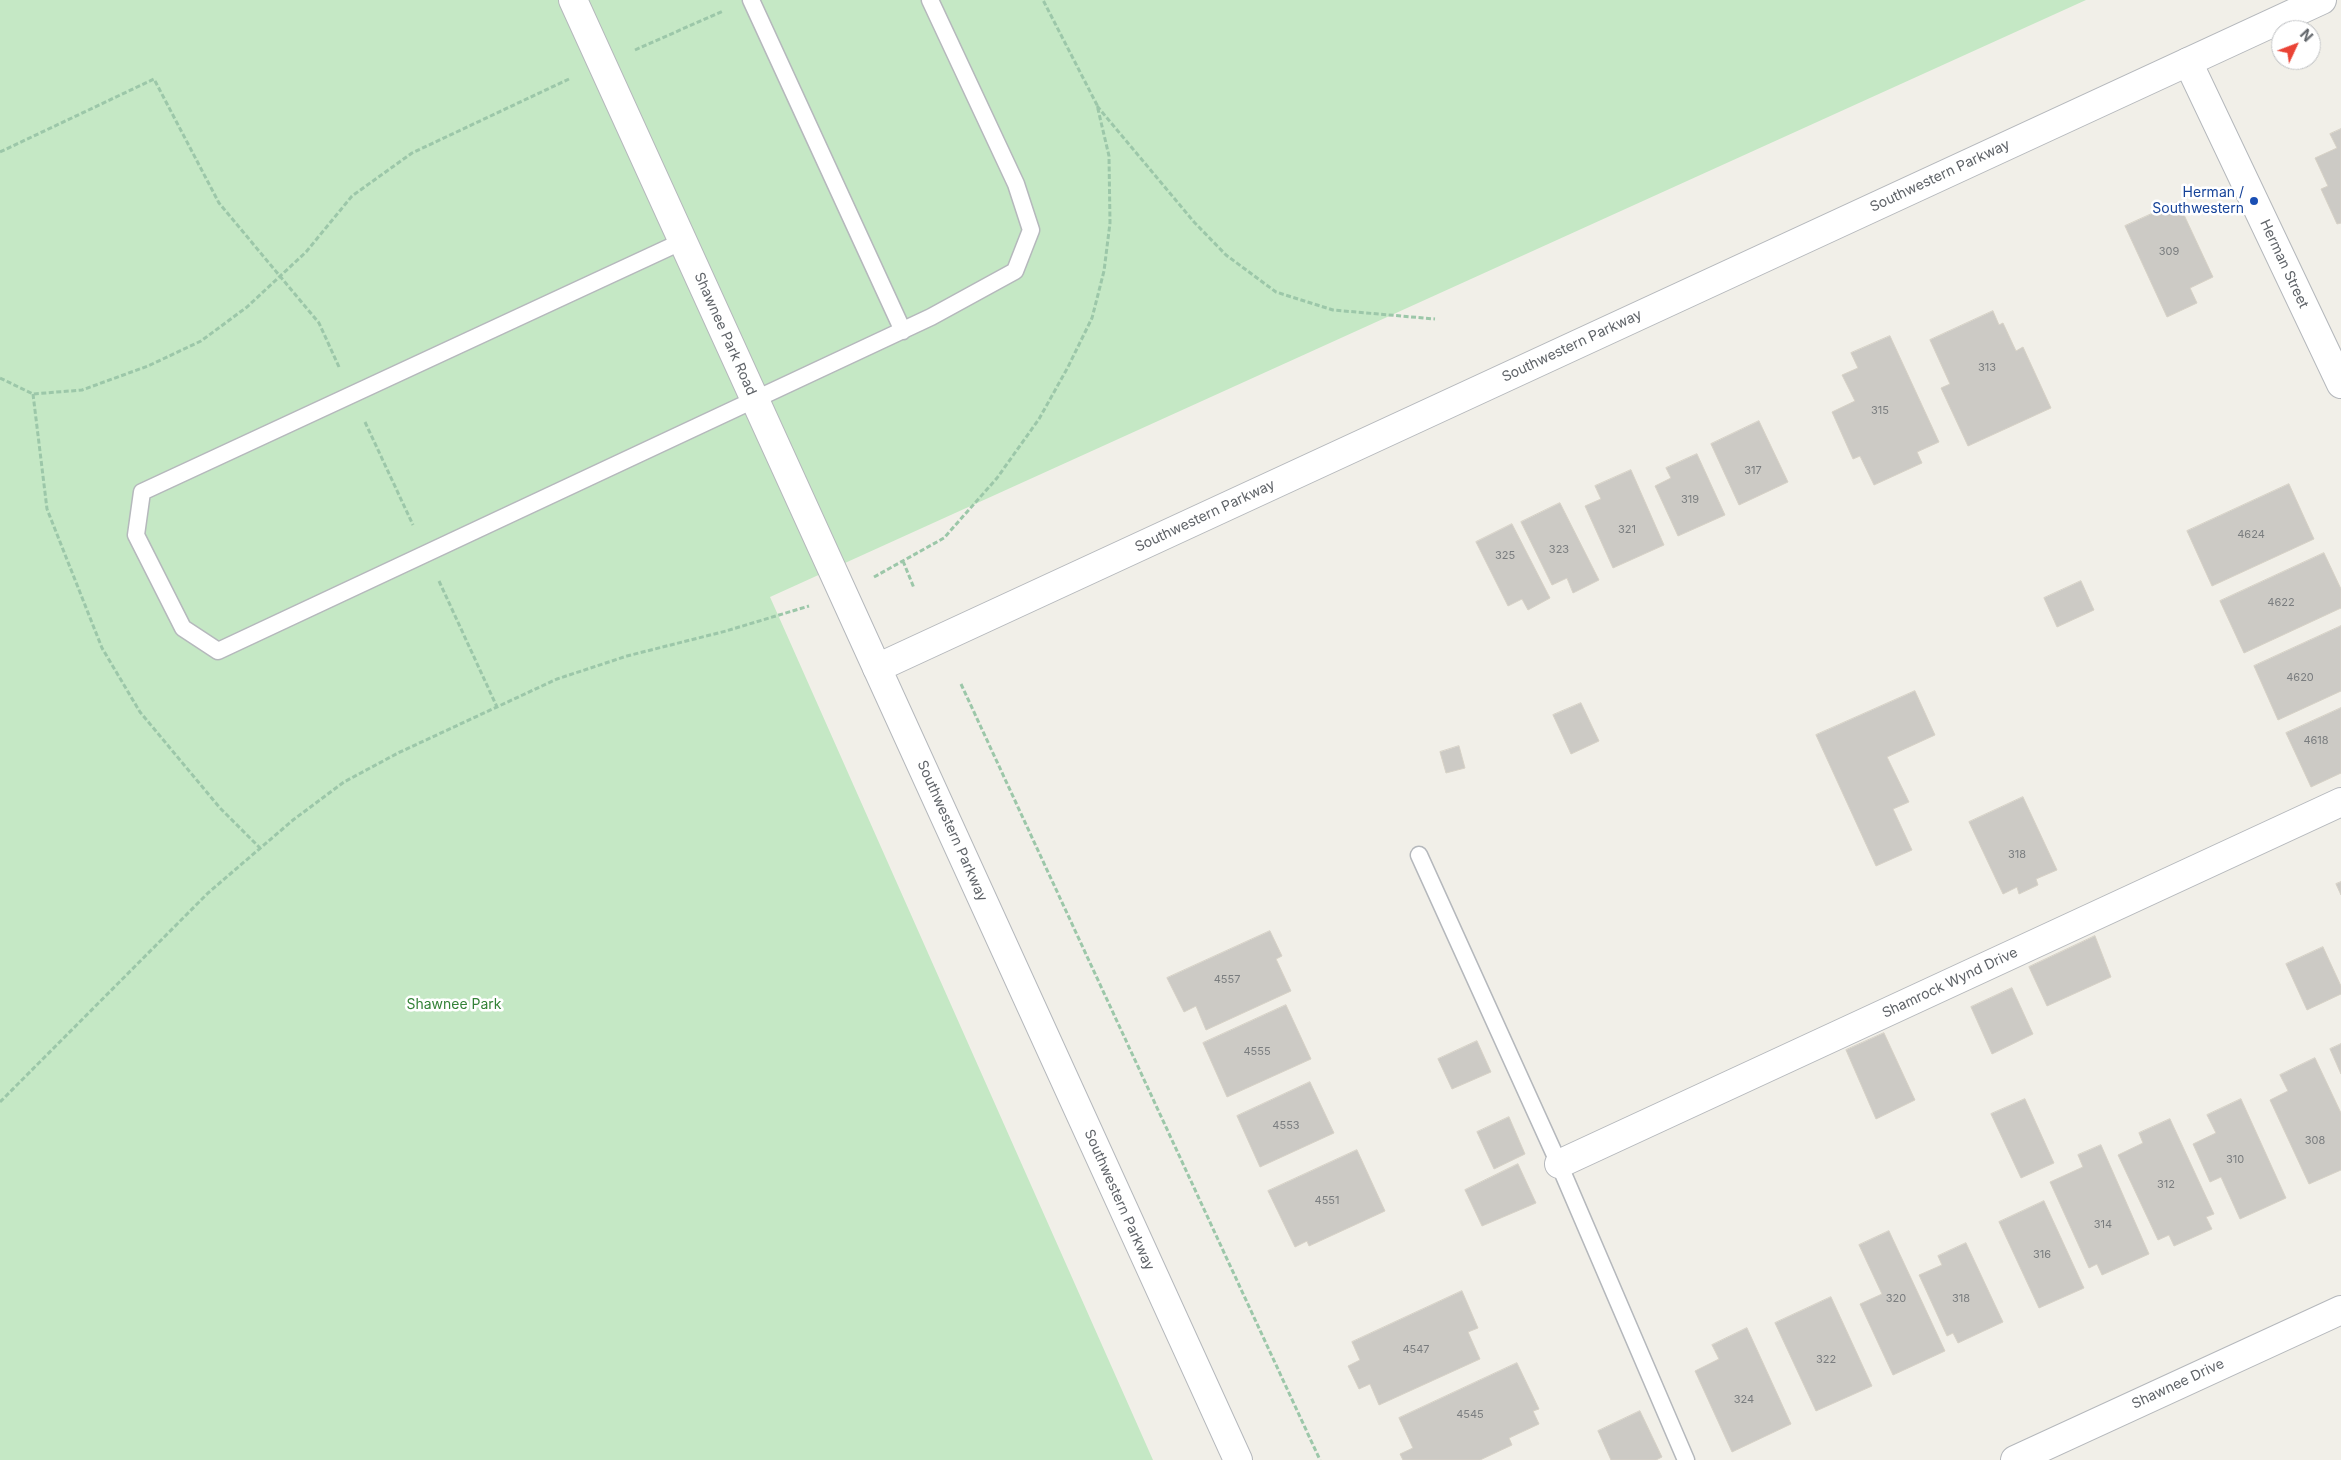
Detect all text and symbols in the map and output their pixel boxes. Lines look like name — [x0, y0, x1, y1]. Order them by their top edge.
north arrow — [2271, 20, 2321, 70]
text: N — [2297, 25, 2316, 45]
street label: Southwestern Parkway — [1867, 136, 2013, 216]
place label: Herman / Southwestern — [2152, 185, 2244, 218]
marker: Herman / Southwestern — [2248, 195, 2260, 207]
street label: Herman Street — [2256, 217, 2312, 311]
house number: 309 — [2159, 245, 2179, 259]
street label: Shawnee Park Road — [690, 270, 760, 398]
street label: Southwestern Parkway — [1499, 306, 1645, 386]
house number: 313 — [1978, 361, 1996, 375]
house number: 315 — [1871, 404, 1889, 418]
house number: 317 — [1744, 464, 1762, 478]
street label: Southwestern Parkway — [1132, 476, 1278, 556]
house number: 319 — [1681, 493, 1699, 507]
house number: 321 — [1618, 523, 1636, 537]
house number: 4624 — [2237, 528, 2265, 542]
house number: 323 — [1549, 543, 1569, 557]
house number: 325 — [1495, 549, 1515, 563]
house number: 4622 — [2267, 596, 2295, 610]
house number: 4620 — [2286, 671, 2314, 685]
house number: 4618 — [2303, 734, 2329, 748]
street label: Southwestern Parkway — [913, 758, 991, 904]
house number: 318 — [2008, 848, 2026, 862]
street label: Shamrock Wynd Drive — [1880, 944, 2020, 1022]
house number: 4557 — [1214, 973, 1240, 987]
park label: Shawnee Park — [406, 997, 502, 1013]
house number: 4555 — [1243, 1045, 1271, 1059]
house number: 4553 — [1272, 1119, 1300, 1133]
street label: Southwestern Parkway — [1080, 1127, 1158, 1273]
house number: 308 — [2305, 1134, 2325, 1148]
house number: 310 — [2226, 1153, 2244, 1167]
house number: 312 — [2157, 1178, 2175, 1192]
house number: 4551 — [1315, 1194, 1339, 1208]
house number: 314 — [2094, 1218, 2112, 1232]
house number: 316 — [2033, 1248, 2051, 1262]
house number: 320 — [1886, 1292, 1906, 1306]
house number: 318 — [1952, 1292, 1970, 1306]
house number: 4547 — [1402, 1343, 1430, 1357]
house number: 322 — [1816, 1353, 1836, 1367]
street label: Shawnee Drive — [2129, 1355, 2227, 1413]
house number: 324 — [1734, 1393, 1754, 1407]
house number: 4545 — [1456, 1408, 1484, 1422]

